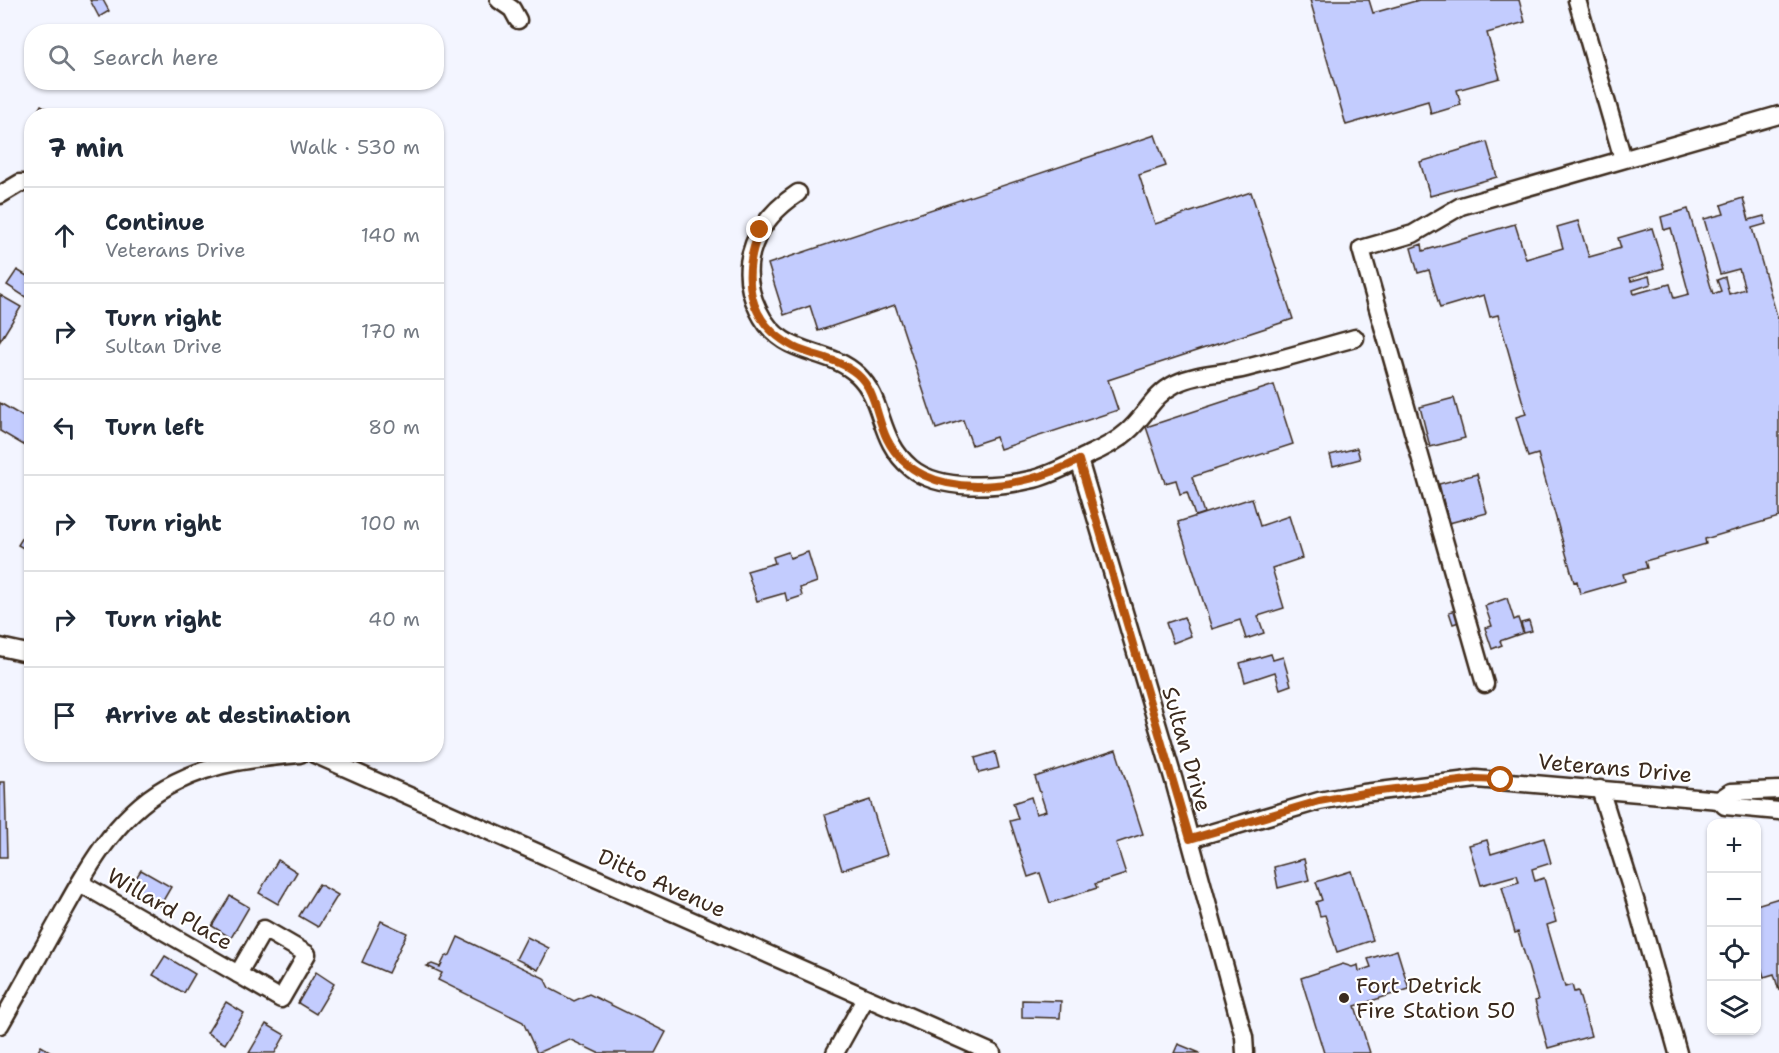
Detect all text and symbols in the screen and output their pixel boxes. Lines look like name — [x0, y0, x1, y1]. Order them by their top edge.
search box — [24, 24, 444, 90]
icon: search — [45, 41, 78, 74]
text: Search here — [93, 43, 219, 72]
text: 7 min — [48, 130, 124, 165]
text: Walk · 530 m — [289, 134, 420, 160]
text: Continue — [105, 208, 205, 237]
route end — [746, 216, 772, 242]
icon: ahead — [48, 219, 81, 252]
text: 140 m — [361, 222, 420, 248]
text: Veterans Drive — [105, 237, 246, 263]
text: Turn right — [105, 304, 222, 333]
icon: right — [48, 315, 81, 348]
text: 170 m — [361, 318, 420, 344]
text: Sultan Drive — [105, 333, 222, 359]
icon: left — [48, 411, 81, 444]
text: Turn left — [105, 413, 204, 442]
text: 80 m — [368, 414, 420, 440]
icon: right — [48, 507, 81, 540]
text: Turn right — [105, 509, 222, 538]
text: 100 m — [360, 510, 420, 536]
icon: right — [48, 603, 81, 636]
text: Turn right — [105, 605, 222, 634]
text: 40 m — [368, 606, 420, 632]
street label: Sultan Drive — [1155, 683, 1219, 815]
icon: arrive — [48, 699, 81, 732]
text: Arrive at destination — [105, 701, 351, 730]
street label: Veterans Drive — [1537, 747, 1693, 789]
route start — [1487, 766, 1513, 792]
map controls — [1707, 819, 1761, 1035]
button: + — [1707, 819, 1761, 873]
street label: Ditto Avenue — [594, 842, 730, 924]
street label: Willard Place — [102, 861, 238, 957]
button: − — [1707, 873, 1761, 927]
button: locate — [1707, 927, 1761, 981]
place label: Fort Detrick Fire Station 50 — [1356, 971, 1516, 1025]
button: layers — [1707, 981, 1761, 1035]
marker: Fort Detrick Fire Station 50 — [1337, 991, 1351, 1005]

